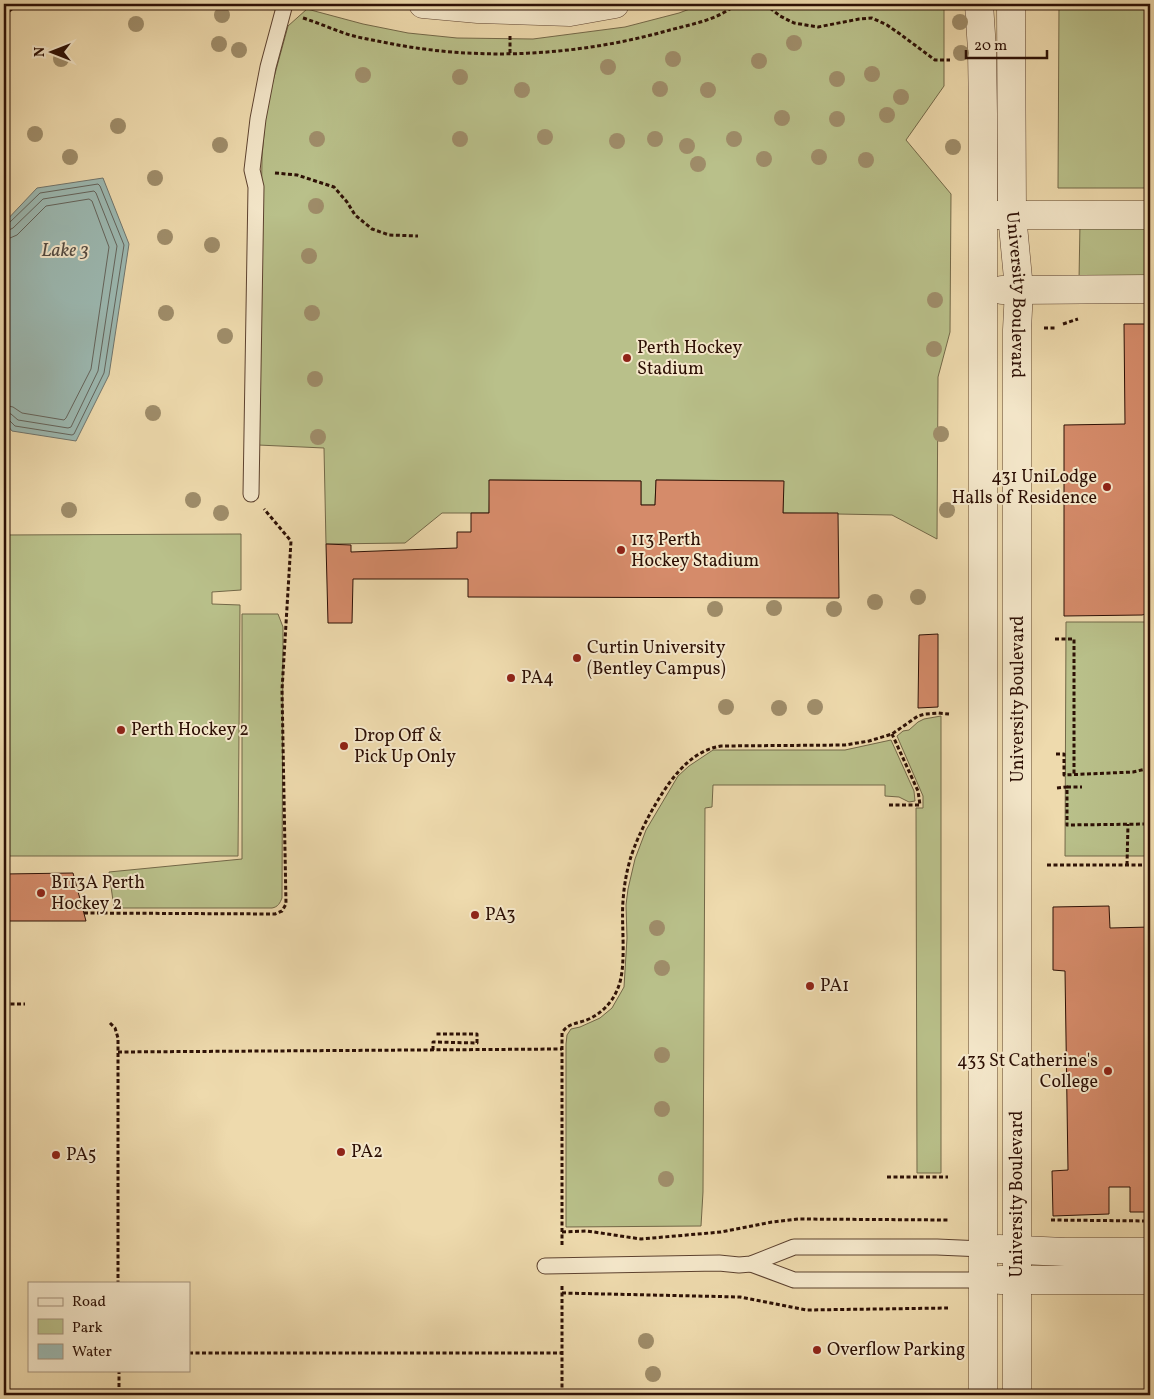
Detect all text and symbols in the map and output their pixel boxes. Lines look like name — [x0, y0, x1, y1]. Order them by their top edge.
north arrow — [28, 28, 78, 78]
scale bar — [966, 28, 1048, 60]
text: 20 m — [974, 36, 1007, 57]
text: N — [31, 47, 50, 57]
street label: University Boulevard — [999, 210, 1032, 378]
water label: Lake 3 — [41, 238, 89, 264]
place label: Perth Hockey Stadium — [637, 336, 742, 382]
marker: Perth Hockey Stadium — [621, 352, 633, 364]
place label: 431 UniLodge Halls of Residence — [952, 465, 1097, 511]
marker: 431 UniLodge Halls of Residence — [1101, 481, 1113, 493]
place label: 113 Perth Hockey Stadium — [631, 528, 759, 574]
marker: 113 Perth Hockey Stadium — [615, 544, 627, 556]
street label: University Boulevard — [1006, 616, 1031, 782]
place label: Curtin University (Bentley Campus) — [587, 636, 726, 682]
marker: Curtin University (Bentley Campus) — [571, 652, 583, 664]
place label: PA4 — [521, 666, 554, 691]
marker: PA4 — [505, 672, 517, 684]
place label: Perth Hockey 2 — [131, 718, 249, 743]
marker: Perth Hockey 2 — [115, 724, 127, 736]
place label: Drop Off & Pick Up Only — [354, 724, 456, 770]
marker: Drop Off & Pick Up Only — [338, 740, 350, 752]
place label: B113A Perth Hockey 2 — [51, 871, 145, 917]
marker: B113A Perth Hockey 2 — [35, 887, 47, 899]
place label: PA3 — [485, 903, 516, 928]
marker: PA3 — [469, 909, 481, 921]
place label: PA1 — [820, 974, 849, 999]
marker: PA1 — [804, 980, 816, 992]
place label: 433 St Catherine's College — [957, 1049, 1098, 1095]
marker: 433 St Catherine's College — [1102, 1065, 1114, 1077]
street label: University Boulevard — [1005, 1111, 1030, 1277]
place label: PA2 — [351, 1140, 383, 1165]
place label: PA5 — [66, 1143, 96, 1168]
marker: PA2 — [335, 1146, 347, 1158]
marker: PA5 — [50, 1149, 62, 1161]
legend — [28, 1282, 190, 1372]
text: Road — [72, 1292, 106, 1313]
text: Park — [72, 1318, 103, 1339]
place label: Overflow Parking — [827, 1338, 965, 1363]
text: Water — [72, 1342, 112, 1363]
marker: Overflow Parking — [811, 1344, 823, 1356]

